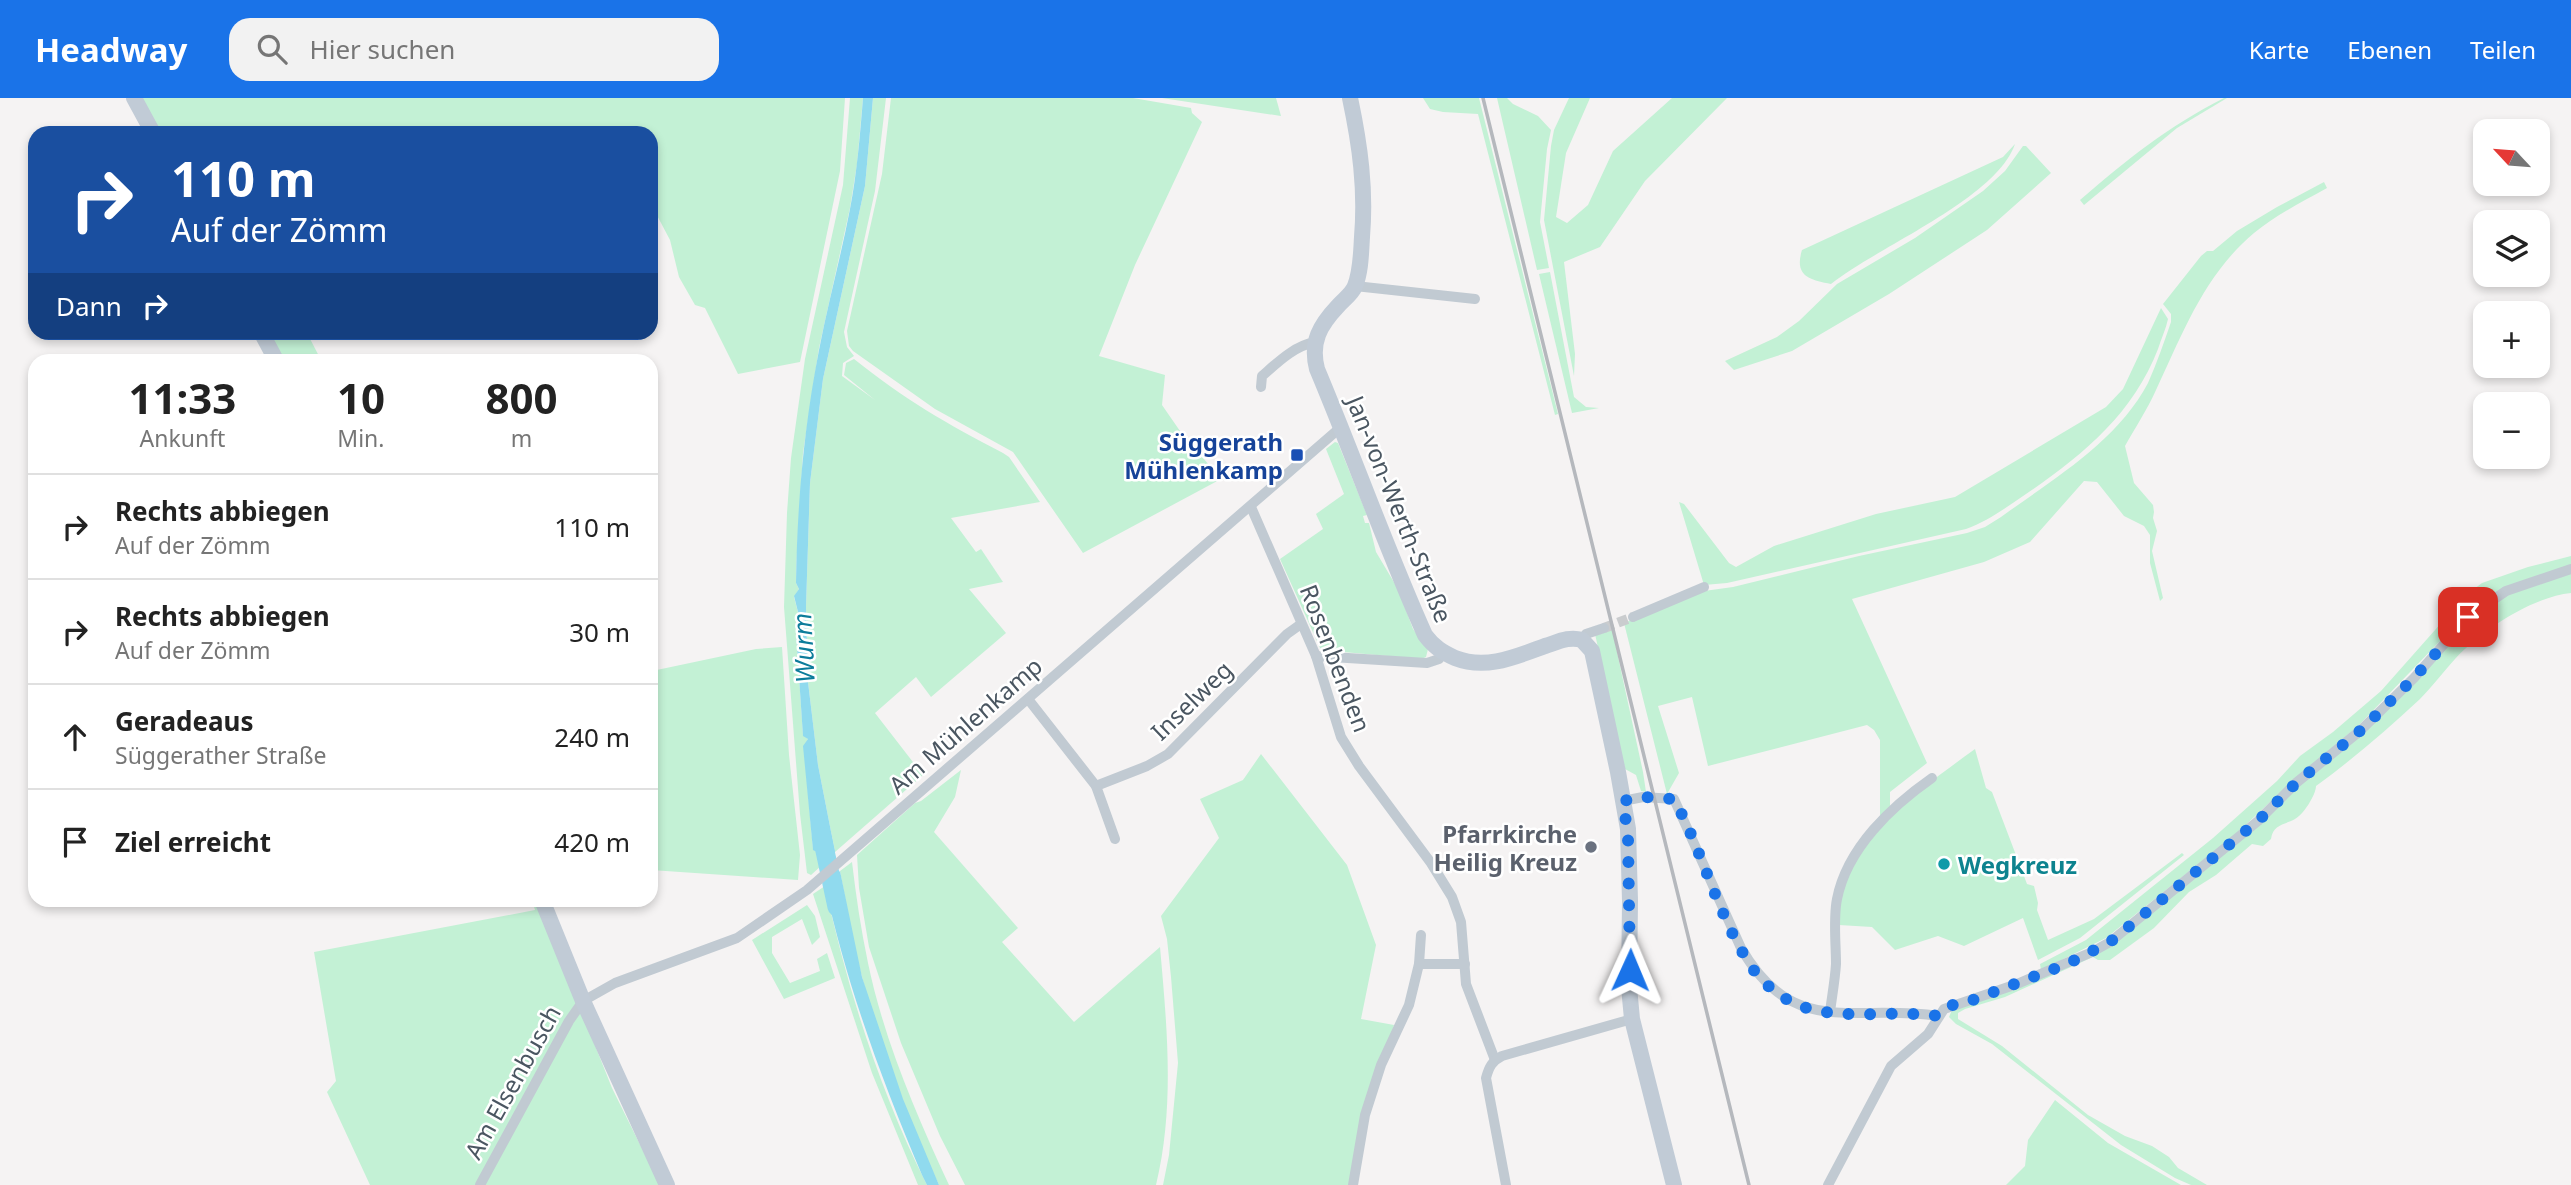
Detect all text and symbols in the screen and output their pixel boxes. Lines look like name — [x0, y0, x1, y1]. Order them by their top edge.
search box — [229, 18, 719, 81]
text: Headway — [35, 27, 187, 72]
icon: search — [253, 30, 291, 68]
text: Hier suchen — [309, 31, 455, 67]
text: Karte — [2249, 33, 2309, 66]
text: Ebenen — [2347, 33, 2432, 66]
text: Teilen — [2470, 33, 2536, 66]
north arrow — [2473, 119, 2550, 196]
map controls — [2473, 119, 2550, 469]
text: 110 m — [171, 145, 316, 211]
icon: right — [56, 154, 147, 245]
text: Auf der Zömm — [171, 208, 387, 251]
button: layers — [2473, 210, 2550, 287]
icon: right — [136, 287, 174, 325]
text: Dann — [56, 288, 122, 324]
button: + — [2473, 301, 2550, 378]
text: 11:33 — [128, 369, 236, 426]
text: 10 — [337, 369, 385, 426]
text: 800 — [485, 369, 558, 426]
street label: Jan-von-Werth-Straße — [1339, 389, 1461, 627]
button: − — [2473, 392, 2550, 469]
text: Ankunft — [140, 422, 225, 454]
text: Min. — [337, 422, 385, 454]
text: m — [511, 422, 532, 454]
place label: Süggerath Mühlenkamp — [1124, 425, 1283, 486]
marker: Süggerath Mühlenkamp — [1289, 447, 1305, 463]
text: Rechts abbiegen — [115, 493, 330, 529]
icon: right — [56, 508, 94, 546]
text: 110 m — [554, 509, 630, 545]
text: Auf der Zömm — [115, 529, 270, 561]
street label: Rosenbenden — [1293, 579, 1379, 737]
pin — [2438, 587, 2498, 647]
text: Rechts abbiegen — [115, 598, 330, 634]
icon: arrive — [2449, 598, 2487, 636]
water label: Wurm — [783, 612, 823, 684]
icon: right — [56, 613, 94, 651]
text: 30 m — [569, 614, 630, 650]
text: Auf der Zömm — [115, 634, 270, 666]
street label: Am Mühlenkamp — [881, 649, 1049, 801]
street label: Inselweg — [1143, 653, 1239, 747]
text: Geradeaus — [115, 703, 254, 739]
icon: ahead — [56, 718, 94, 756]
text: 240 m — [554, 719, 630, 755]
text: Süggerather Straße — [115, 739, 326, 771]
place label: Pfarrkirche Heilig Kreuz — [1433, 817, 1577, 878]
icon: arrive — [56, 823, 94, 861]
text: Ziel erreicht — [115, 824, 271, 860]
text: 420 m — [554, 824, 630, 860]
marker: Pfarrkirche Heilig Kreuz — [1583, 839, 1599, 855]
place label: Wegkreuz — [1958, 848, 2077, 881]
marker: Wegkreuz — [1936, 856, 1952, 872]
position arrow — [1593, 933, 1667, 1007]
street label: Am Elsenbusch — [456, 999, 568, 1165]

